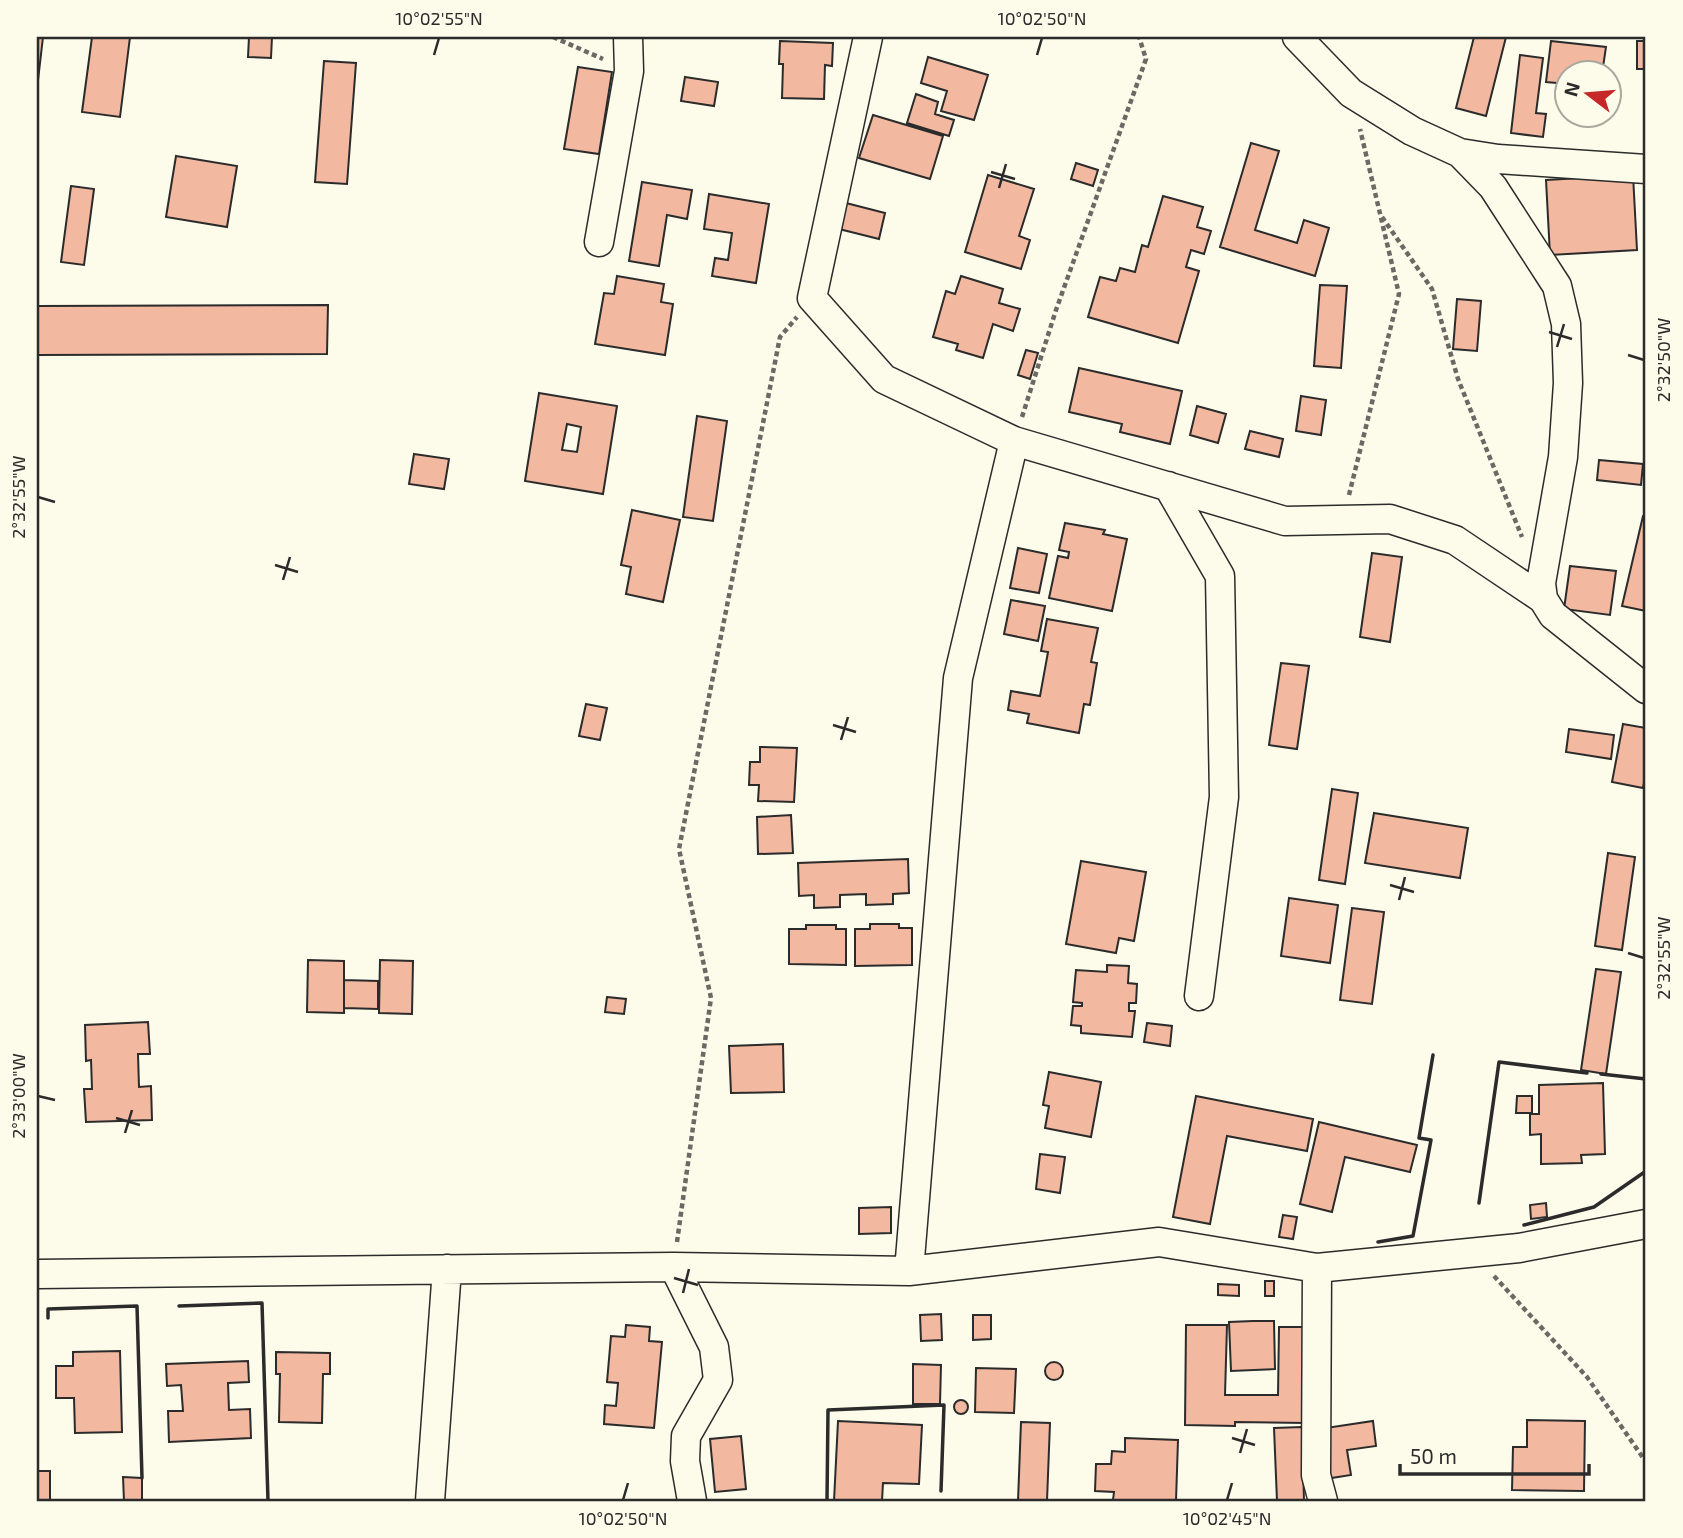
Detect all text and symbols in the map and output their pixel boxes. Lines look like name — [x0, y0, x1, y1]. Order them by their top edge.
text: 10°02'55"N — [395, 7, 483, 29]
text: 10°02'50"N — [998, 7, 1086, 29]
north arrow — [1554, 60, 1624, 130]
text: N — [1558, 79, 1584, 99]
text: 2°32'50"W — [1652, 318, 1674, 402]
text: 2°32'55"W — [7, 455, 29, 539]
text: 2°32'55"W — [1652, 916, 1674, 1000]
text: 2°33'00"W — [7, 1053, 29, 1139]
scale bar — [1400, 1433, 1588, 1477]
text: 50 m — [1410, 1443, 1457, 1468]
text: 10°02'50"N — [579, 1507, 667, 1529]
text: 10°02'45"N — [1183, 1507, 1271, 1529]

